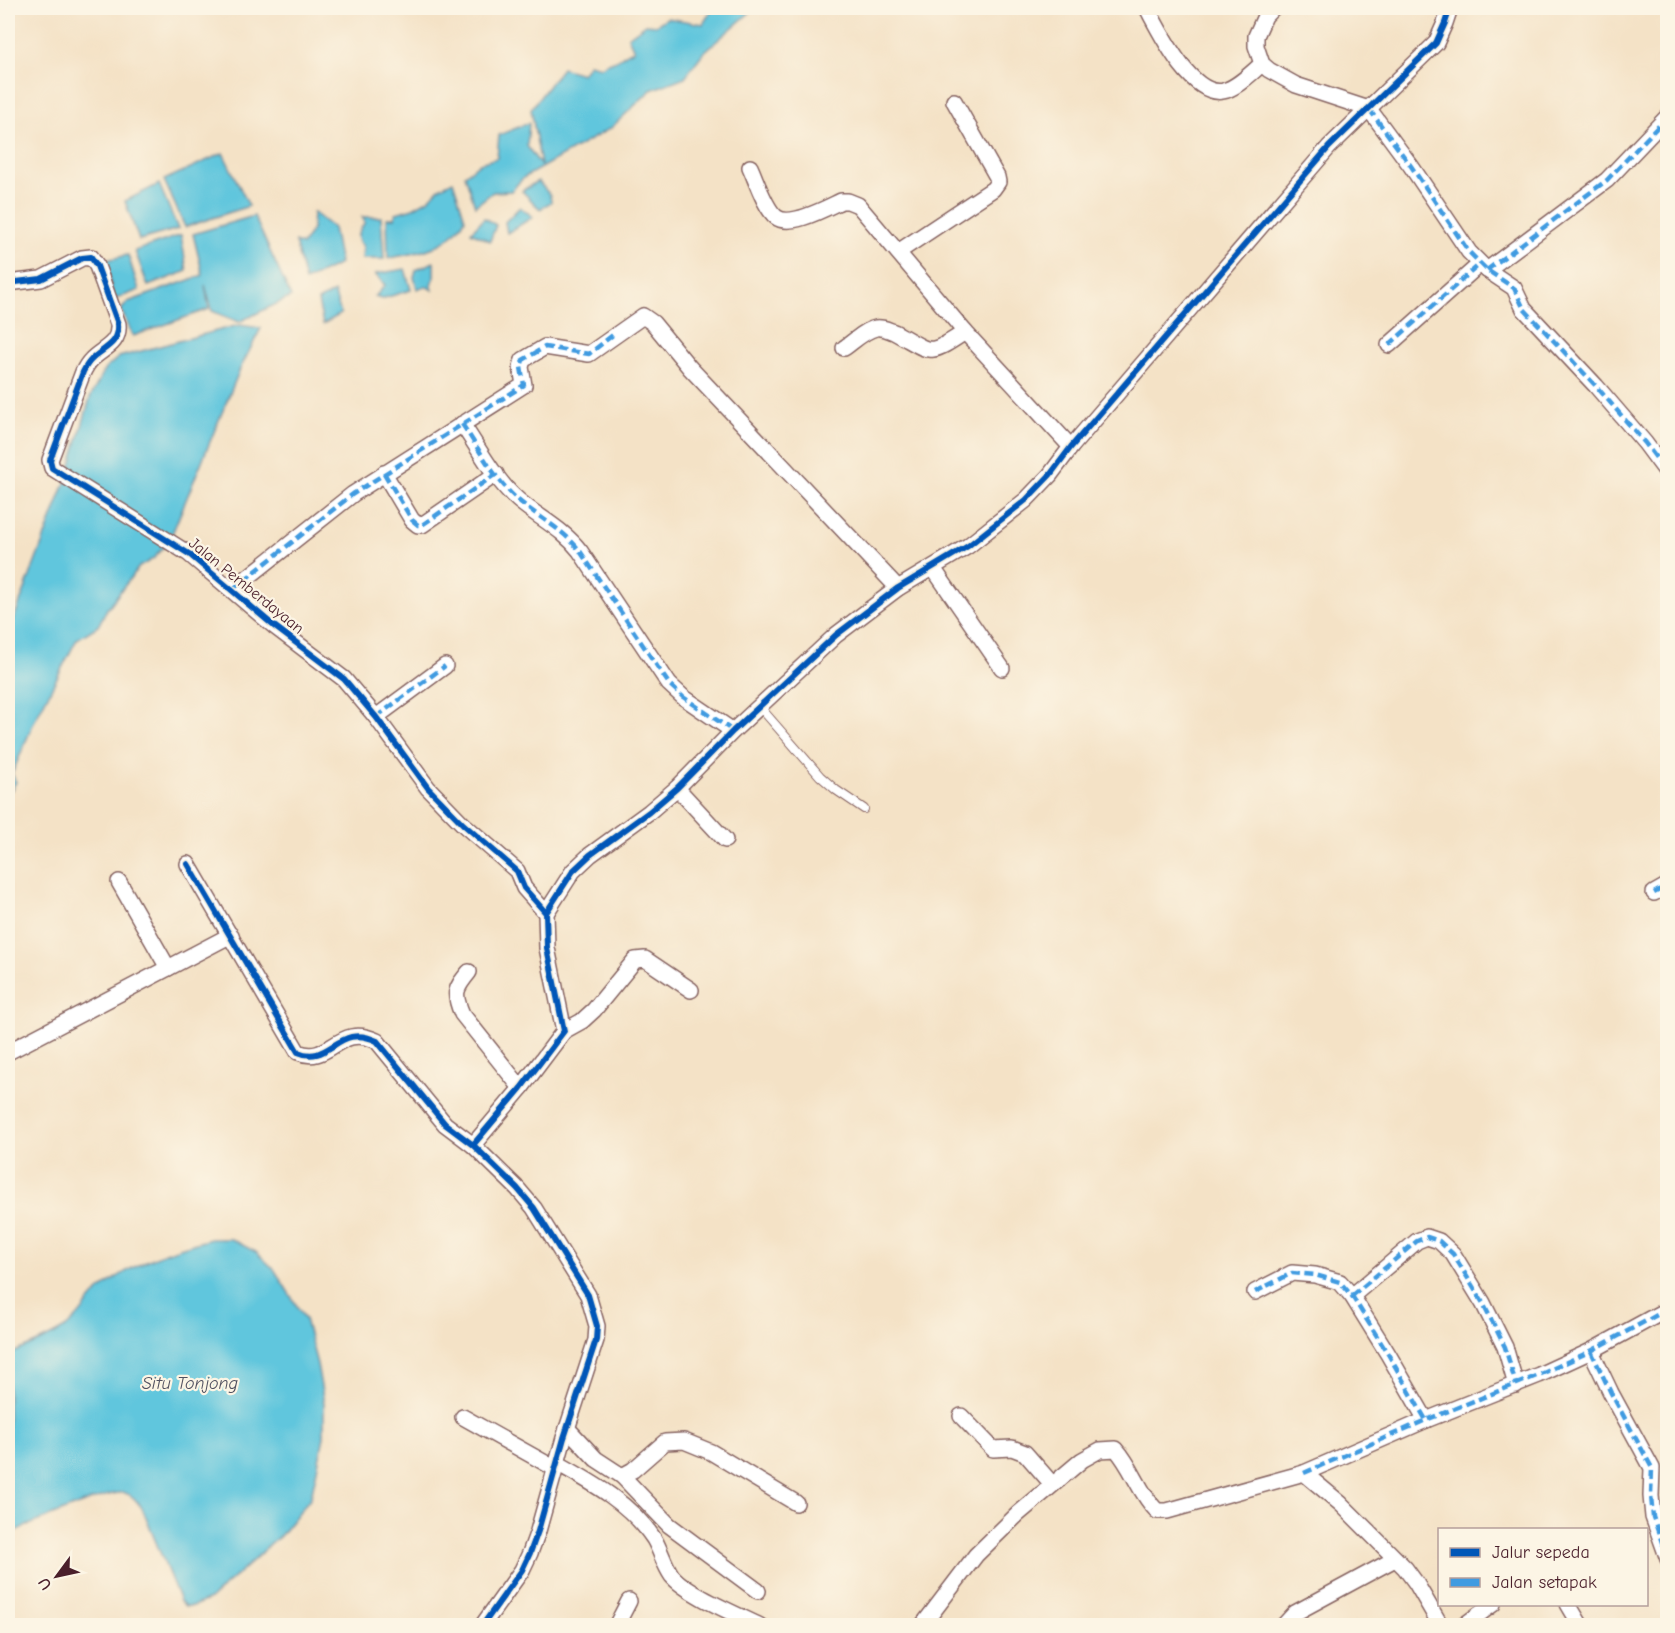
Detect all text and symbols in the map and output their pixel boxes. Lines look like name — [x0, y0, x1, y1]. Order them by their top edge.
street label: Jalan Pemberdayaan — [185, 534, 307, 638]
water label: Situ Tonjong — [142, 1373, 238, 1394]
legend — [1438, 1528, 1648, 1606]
text: Jalur sepeda — [1492, 1542, 1590, 1563]
north arrow — [27, 1546, 87, 1606]
text: Jalan setapak — [1492, 1572, 1597, 1593]
text: U — [35, 1574, 56, 1593]

